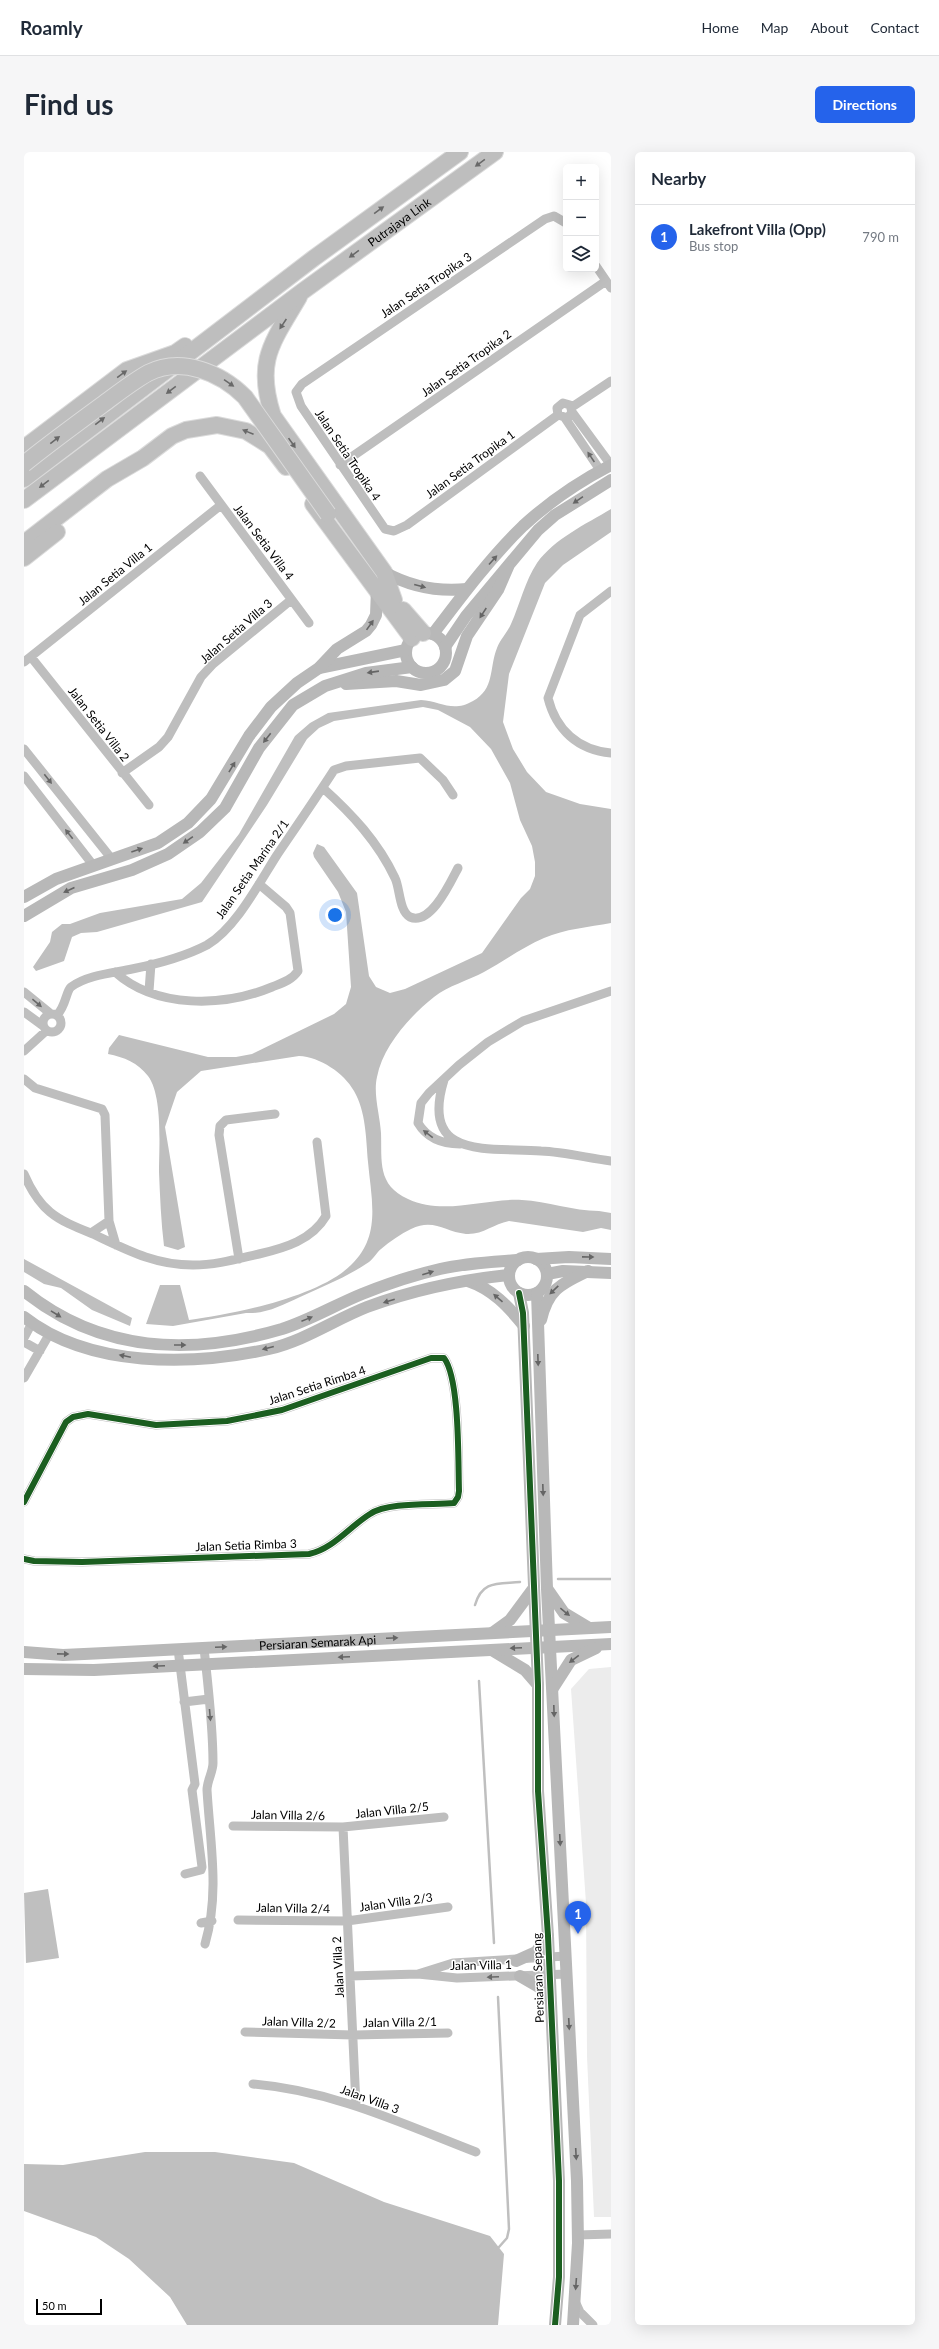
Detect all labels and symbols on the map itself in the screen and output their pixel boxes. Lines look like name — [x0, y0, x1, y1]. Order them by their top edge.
one-way arrow — [475, 159, 485, 167]
street label: Putrajaya Link — [364, 193, 434, 249]
one-way arrow — [374, 206, 385, 215]
street label: Jalan Setia Tropika 3 — [378, 249, 474, 321]
one-way arrow — [348, 250, 359, 258]
one-way arrow — [279, 319, 287, 329]
street label: Jalan Setia Tropika 2 — [418, 326, 514, 400]
one-way arrow — [116, 370, 127, 378]
one-way arrow — [224, 379, 234, 387]
one-way arrow — [165, 386, 176, 394]
street label: Jalan Setia Tropika 4 — [312, 407, 384, 503]
one-way arrow — [94, 417, 105, 425]
street label: Jalan Setia Tropika 1 — [422, 427, 518, 501]
one-way arrow — [242, 429, 253, 435]
one-way arrow — [49, 435, 60, 444]
one-way arrow — [288, 438, 296, 448]
one-way arrow — [587, 452, 595, 462]
one-way arrow — [39, 480, 50, 489]
one-way arrow — [573, 496, 583, 504]
street label: Jalan Setia Villa 4 — [231, 501, 297, 583]
street label: Jalan Setia Villa 1 — [75, 540, 155, 608]
one-way arrow — [488, 555, 497, 565]
one-way arrow — [414, 583, 426, 589]
street label: Jalan Setia Villa 3 — [197, 596, 275, 666]
one-way arrow — [479, 607, 486, 619]
one-way arrow — [366, 620, 374, 631]
one-way arrow — [367, 669, 379, 676]
street label: Jalan Setia Villa 2 — [65, 684, 133, 764]
one-way arrow — [262, 733, 271, 744]
one-way arrow — [228, 761, 235, 773]
one-way arrow — [44, 774, 53, 785]
street label: Jalan Setia Marina 2/1 — [212, 816, 292, 922]
one-way arrow — [65, 828, 73, 839]
one-way arrow — [183, 836, 194, 844]
one-way arrow — [131, 847, 143, 853]
one-way arrow — [64, 887, 75, 893]
your location — [325, 905, 345, 925]
one-way arrow — [32, 998, 43, 1007]
one-way arrow — [422, 1130, 433, 1138]
one-way arrow — [582, 1254, 595, 1260]
one-way arrow — [422, 1270, 434, 1276]
one-way arrow — [549, 1286, 559, 1295]
one-way arrow — [493, 1293, 503, 1302]
one-way arrow — [382, 1298, 394, 1304]
one-way arrow — [51, 1310, 61, 1318]
one-way arrow — [301, 1316, 312, 1322]
one-way arrow — [174, 1342, 187, 1348]
one-way arrow — [262, 1346, 274, 1352]
one-way arrow — [119, 1353, 131, 1359]
one-way arrow — [535, 1354, 542, 1366]
street label: Jalan Setia Rimba 4 — [266, 1362, 368, 1408]
one-way arrow — [540, 1484, 546, 1497]
street label: Jalan Setia Rimba 3 — [195, 1536, 297, 1554]
one-way arrow — [559, 1608, 570, 1617]
street label: Persiaran Semarak Api — [259, 1632, 377, 1653]
one-way arrow — [386, 1635, 398, 1642]
one-way arrow — [215, 1644, 228, 1650]
one-way arrow — [510, 1645, 522, 1652]
one-way arrow — [57, 1651, 70, 1657]
one-way arrow — [337, 1654, 350, 1660]
one-way arrow — [568, 1655, 579, 1663]
one-way arrow — [152, 1663, 165, 1669]
one-way arrow — [550, 1705, 557, 1717]
one-way arrow — [207, 1709, 214, 1721]
street label: Jalan Villa 2/5 — [354, 1799, 430, 1821]
street label: Jalan Villa 2/6 — [251, 1807, 325, 1823]
one-way arrow — [557, 1834, 563, 1847]
street label: Jalan Villa 2/3 — [358, 1889, 434, 1915]
street label: Jalan Villa 2/4 — [256, 1900, 330, 1916]
pin: 1 — [565, 1901, 591, 1934]
street label: Persiaran Sepang — [529, 1933, 547, 2023]
street label: Jalan Villa 2 — [329, 1936, 347, 1998]
street label: Jalan Villa 1 — [450, 1957, 512, 1973]
one-way arrow — [487, 1974, 499, 1981]
street label: Jalan Villa 2/2 — [262, 2013, 336, 2031]
street label: Jalan Villa 2/1 — [363, 2014, 437, 2030]
one-way arrow — [566, 2018, 573, 2030]
street label: Jalan Villa 3 — [338, 2081, 402, 2117]
one-way arrow — [572, 2148, 579, 2160]
one-way arrow — [573, 2278, 580, 2290]
scale bar — [36, 2297, 102, 2316]

